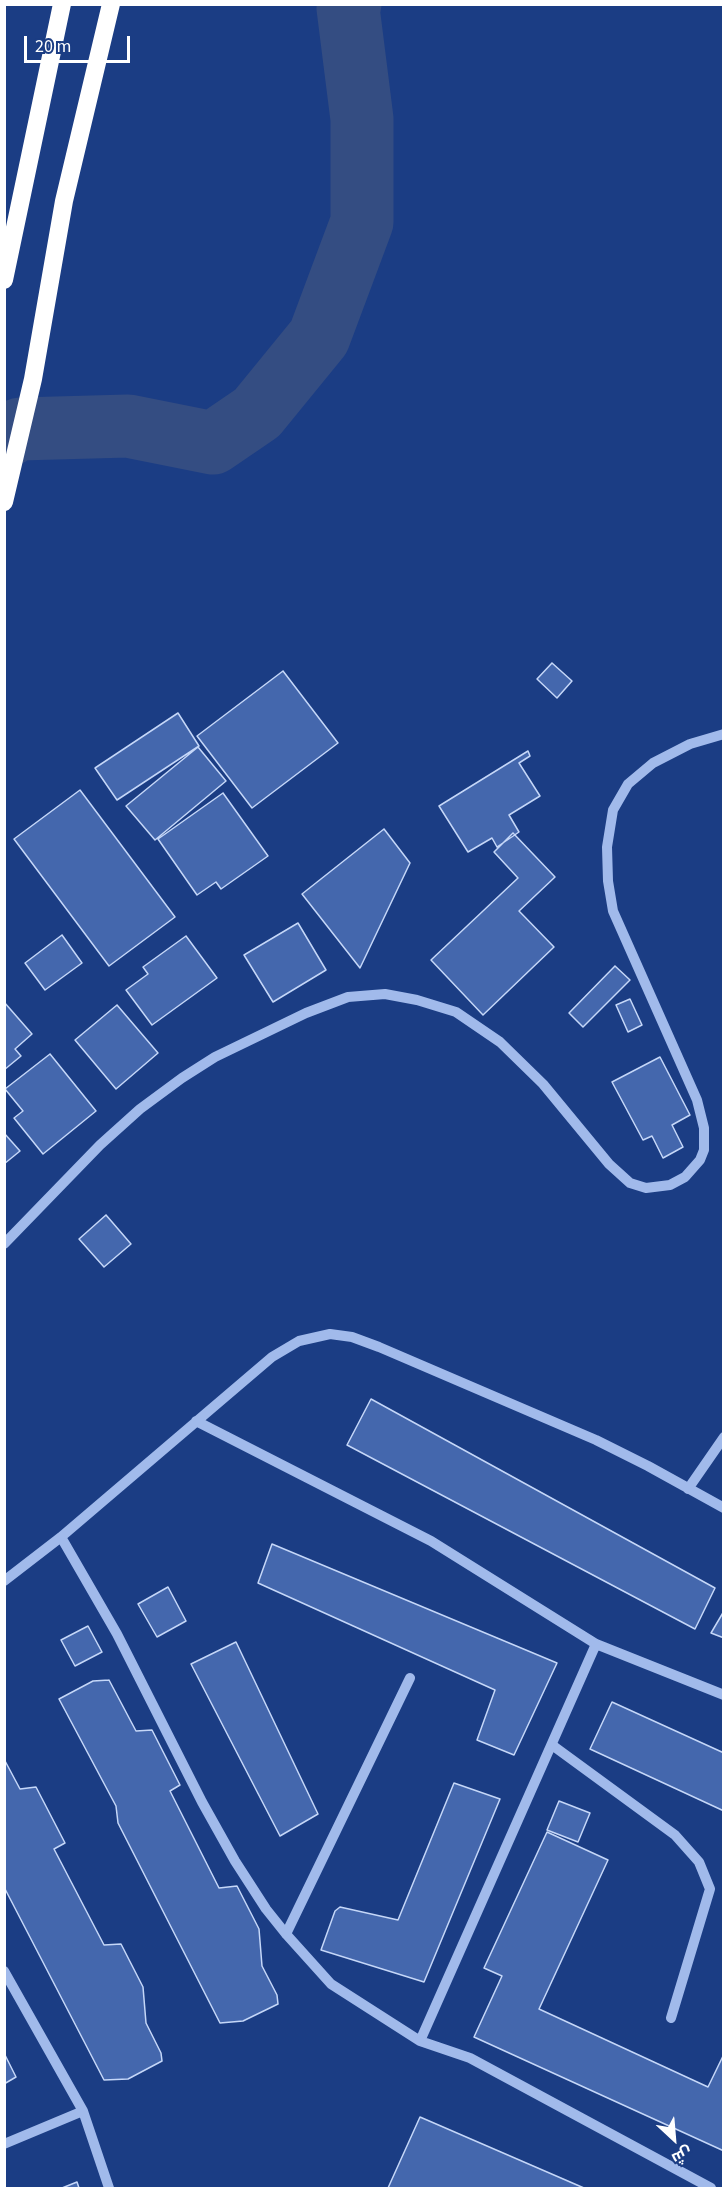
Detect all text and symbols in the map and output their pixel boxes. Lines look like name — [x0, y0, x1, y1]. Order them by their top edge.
scale bar — [27, 24, 134, 62]
text: 20 m — [35, 34, 71, 59]
north arrow — [644, 2109, 704, 2169]
text: ش — [668, 2141, 696, 2170]

